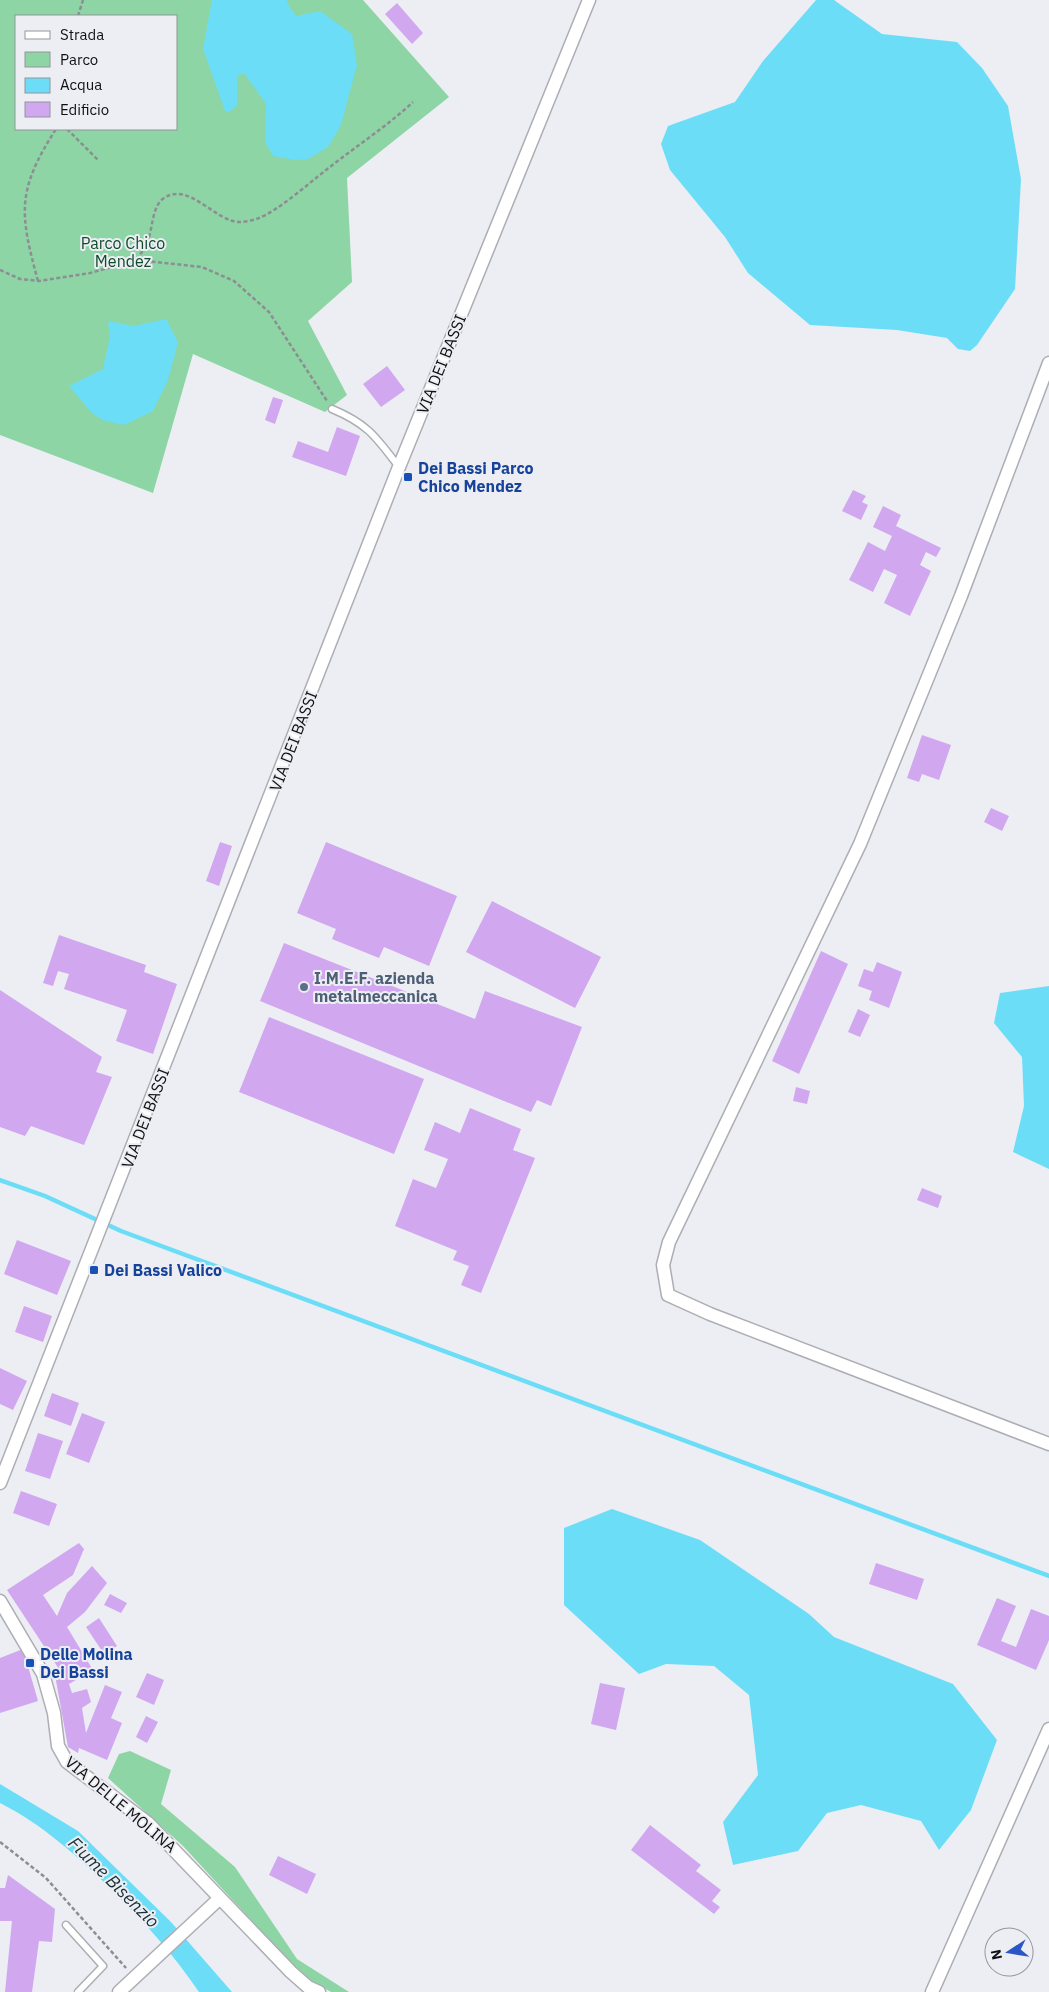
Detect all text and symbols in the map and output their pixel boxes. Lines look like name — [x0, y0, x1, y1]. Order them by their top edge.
legend — [15, 15, 178, 130]
text: Strada — [60, 25, 104, 44]
text: Parco — [60, 50, 98, 69]
text: Acqua — [60, 75, 102, 94]
text: Edificio — [60, 100, 109, 119]
park label: Parco Chico Mendez — [81, 233, 165, 271]
street label: VIA DEI BASSI — [412, 311, 470, 417]
place label: Dei Bassi Parco Chico Mendez — [418, 458, 534, 496]
marker: Dei Bassi Parco Chico Mendez — [402, 471, 414, 483]
street label: VIA DEI BASSI — [265, 688, 321, 794]
place label: I.M.E.F. azienda metalmeccanica — [314, 968, 438, 1006]
marker: I.M.E.F. azienda metalmeccanica — [298, 981, 310, 993]
street label: VIA DEI BASSI — [117, 1065, 173, 1171]
place label: Dei Bassi Valico — [104, 1260, 222, 1280]
marker: Dei Bassi Valico — [88, 1264, 100, 1276]
place label: Delle Molina Dei Bassi — [40, 1644, 133, 1682]
marker: Delle Molina Dei Bassi — [24, 1657, 36, 1669]
street label: VIA DELLE MOLINA — [61, 1751, 181, 1857]
water label: Fiume Bisenzio — [63, 1831, 165, 1933]
north arrow — [984, 1927, 1034, 1977]
text: N — [986, 1948, 1006, 1962]

